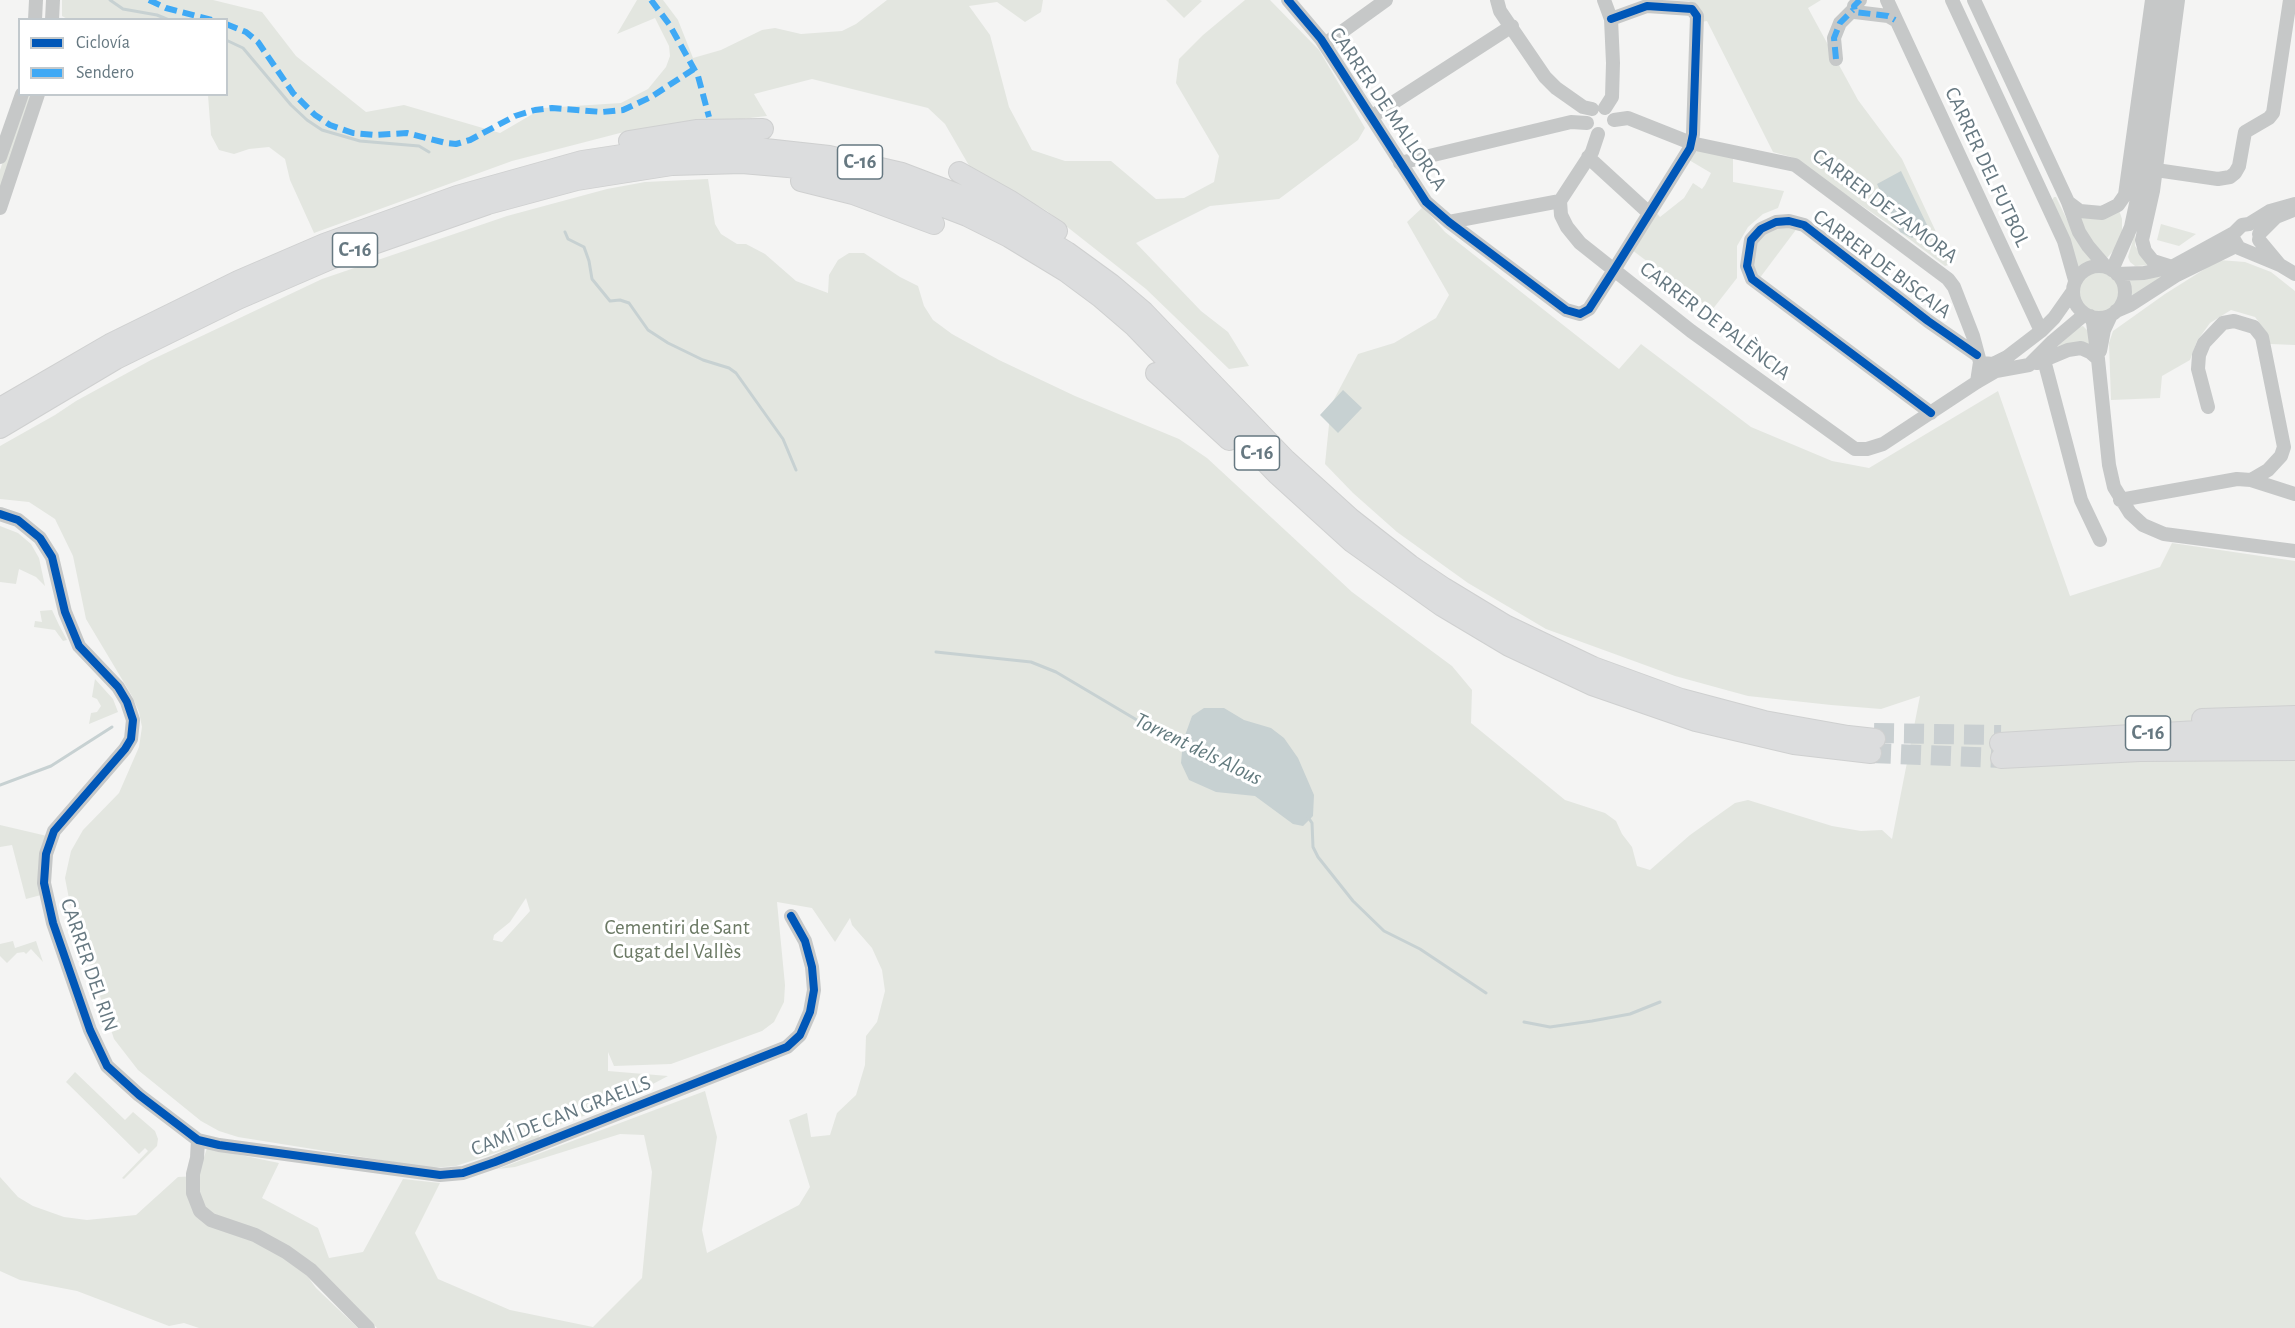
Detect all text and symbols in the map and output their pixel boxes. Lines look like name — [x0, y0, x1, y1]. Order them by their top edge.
legend — [18, 18, 228, 96]
street label: CARRER DE MALLORCA — [1324, 22, 1452, 196]
text: Ciclovía — [76, 34, 130, 52]
text: Sendero — [76, 64, 134, 82]
street label: CARRER DEL FUTBOL — [1939, 83, 2035, 251]
street label: CARRER DE ZAMORA — [1807, 143, 1963, 269]
road number: C-16 — [838, 145, 882, 179]
street label: CARRER DE BISCAIA — [1808, 204, 1956, 324]
road number: C-16 — [332, 233, 378, 267]
street label: CARRER DE PALÈNCIA — [1635, 256, 1795, 386]
road number: C-16 — [1234, 436, 1280, 470]
water label: Torrent dels Alous — [1130, 707, 1266, 791]
road number: C-16 — [2126, 716, 2170, 750]
street label: CARRER DEL RIN — [54, 895, 124, 1035]
park label: Cementiri de Sant Cugat del Vallès — [604, 915, 750, 965]
street label: CAMÍ DE CAN GRAELLS — [467, 1070, 655, 1162]

